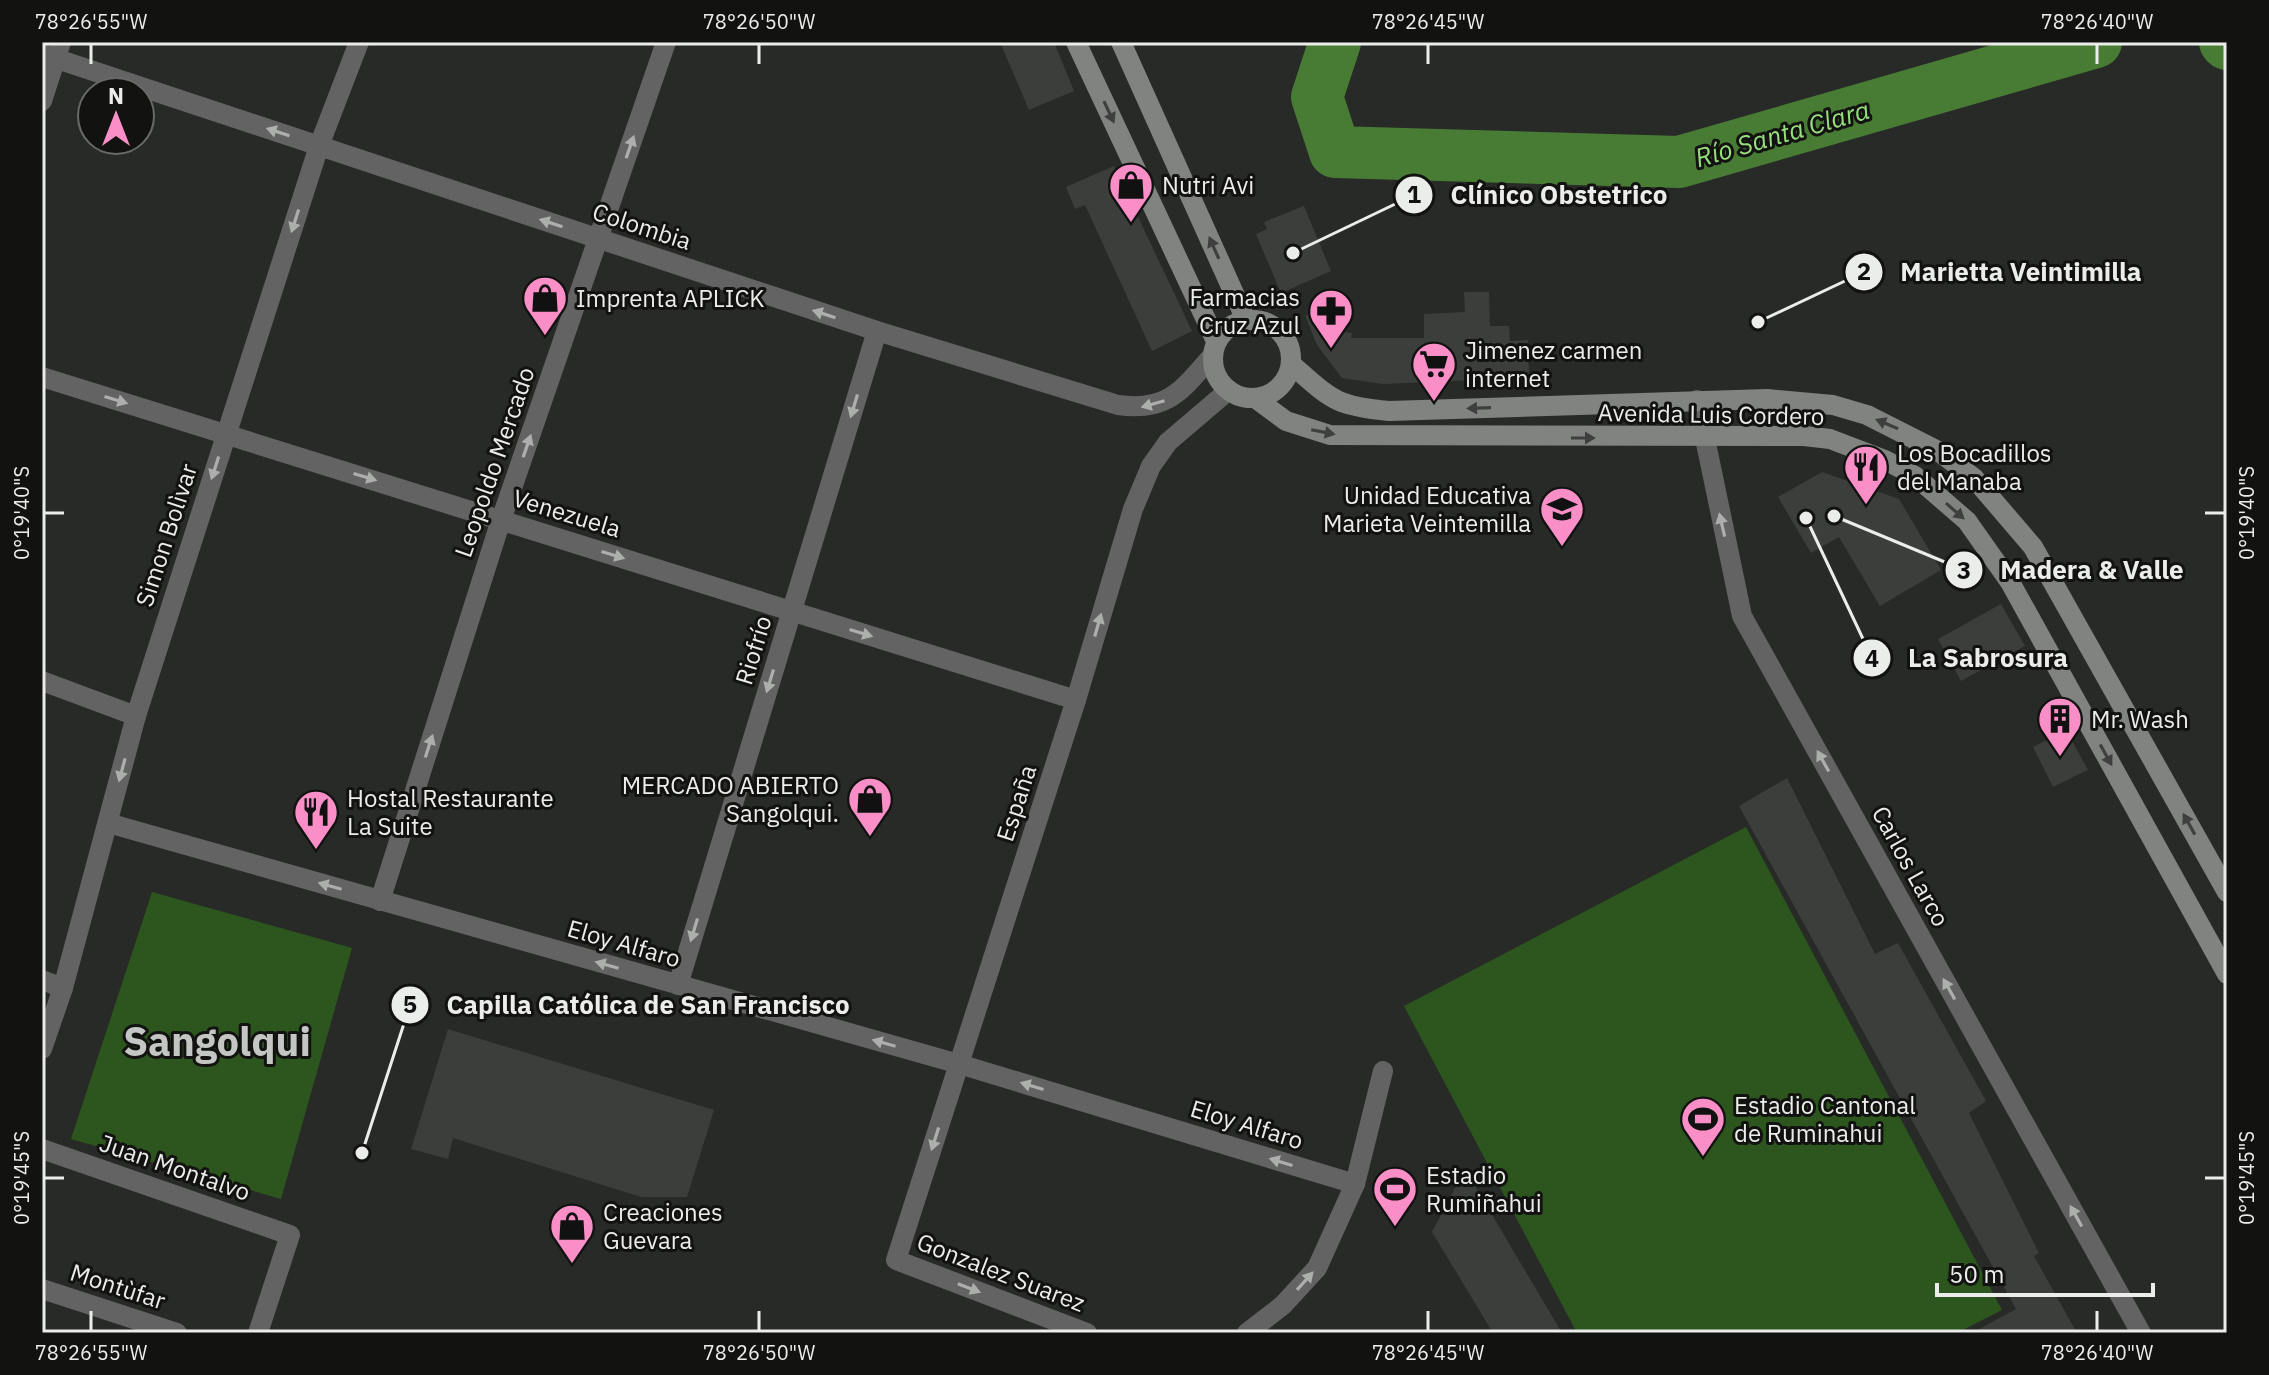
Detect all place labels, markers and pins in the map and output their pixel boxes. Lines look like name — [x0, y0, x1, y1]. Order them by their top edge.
shop icon: Nutri Avi — [1107, 161, 1155, 224]
place label: Nutri Avi — [1162, 169, 1254, 201]
callout: Clínico Obstetrico — [1394, 170, 1683, 220]
callout: Marietta Veintimilla — [1844, 247, 2157, 297]
shop icon: Imprenta APLICK — [521, 274, 569, 337]
place label: Farmacias Cruz Azul — [1190, 281, 1300, 341]
place label: Imprenta APLICK — [576, 282, 765, 314]
pharmacy icon: Farmacias Cruz Azul — [1307, 287, 1355, 350]
place label: Jimenez carmen internet — [1465, 334, 1642, 394]
supermarket icon: Jimenez carmen internet — [1410, 340, 1458, 403]
place label: Los Bocadillos del Manaba — [1897, 437, 2052, 497]
restaurant icon: Los Bocadillos del Manaba — [1842, 443, 1890, 506]
place label: Unidad Educativa Marieta Veintemilla — [1323, 479, 1531, 539]
school or university icon: Unidad Educativa Marieta Veintemilla — [1538, 485, 1586, 548]
callout: Madera & Valle — [1944, 545, 2199, 595]
callout: La Sabrosura — [1852, 633, 2085, 683]
building icon: Mr. Wash — [2036, 695, 2084, 758]
place label: Mr. Wash — [2091, 703, 2189, 735]
place label: MERCADO ABIERTO Sangolqui. — [622, 769, 839, 829]
shop icon: MERCADO ABIERTO Sangolqui. — [846, 775, 894, 838]
place label: Hostal Restaurante La Suite — [347, 782, 554, 842]
restaurant icon: Hostal Restaurante La Suite — [292, 788, 340, 851]
callout: Capilla Católica de San Francisco — [390, 980, 865, 1030]
place label: Estadio Cantonal de Ruminahui — [1734, 1089, 1916, 1149]
sports icon: Estadio Cantonal de Ruminahui — [1679, 1095, 1727, 1158]
place label: Estadio Rumiñahui — [1426, 1159, 1542, 1219]
sports icon: Estadio Rumiñahui — [1371, 1165, 1419, 1228]
place label: Creaciones Guevara — [603, 1196, 723, 1256]
shop icon: Creaciones Guevara — [548, 1202, 596, 1265]

